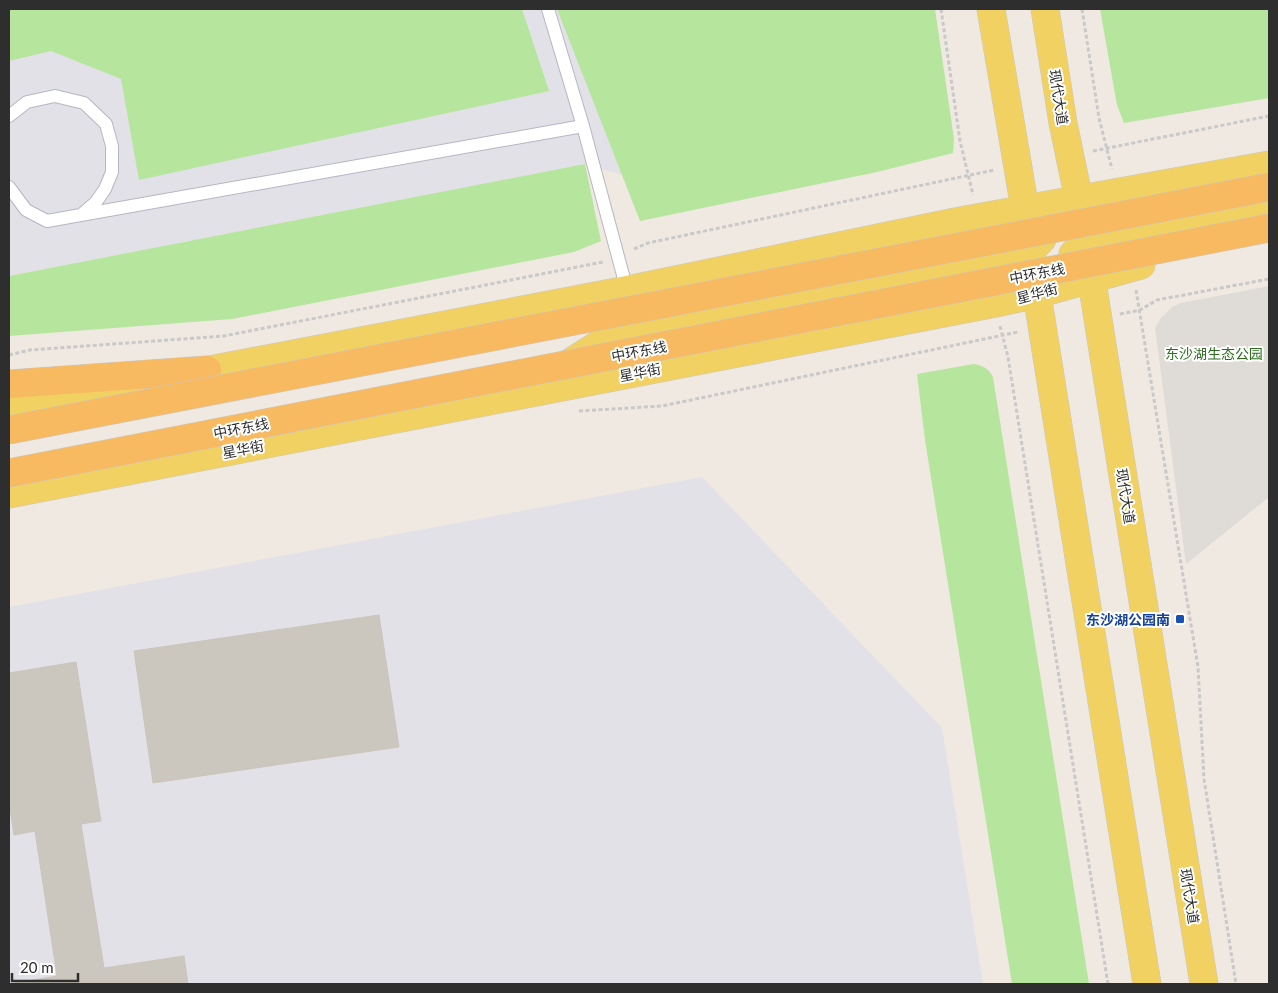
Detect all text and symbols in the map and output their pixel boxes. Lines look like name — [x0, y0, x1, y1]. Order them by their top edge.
street label: 现代大道 — [1046, 68, 1072, 126]
street label: 中环东线 — [1008, 259, 1066, 287]
street label: 星华街 — [1015, 279, 1059, 307]
street label: 中环东线 — [610, 337, 668, 365]
park label: 东沙湖生态公园 — [1165, 345, 1263, 362]
street label: 星华街 — [618, 360, 662, 384]
street label: 中环东线 — [212, 414, 270, 442]
street label: 星华街 — [221, 437, 265, 461]
street label: 现代大道 — [1113, 467, 1139, 525]
place label: 东沙湖公园南 — [1086, 611, 1170, 628]
marker: 东沙湖公园南 — [1174, 613, 1186, 625]
street label: 现代大道 — [1177, 867, 1203, 925]
scale bar — [12, 950, 79, 982]
text: 20 m — [20, 958, 54, 976]

